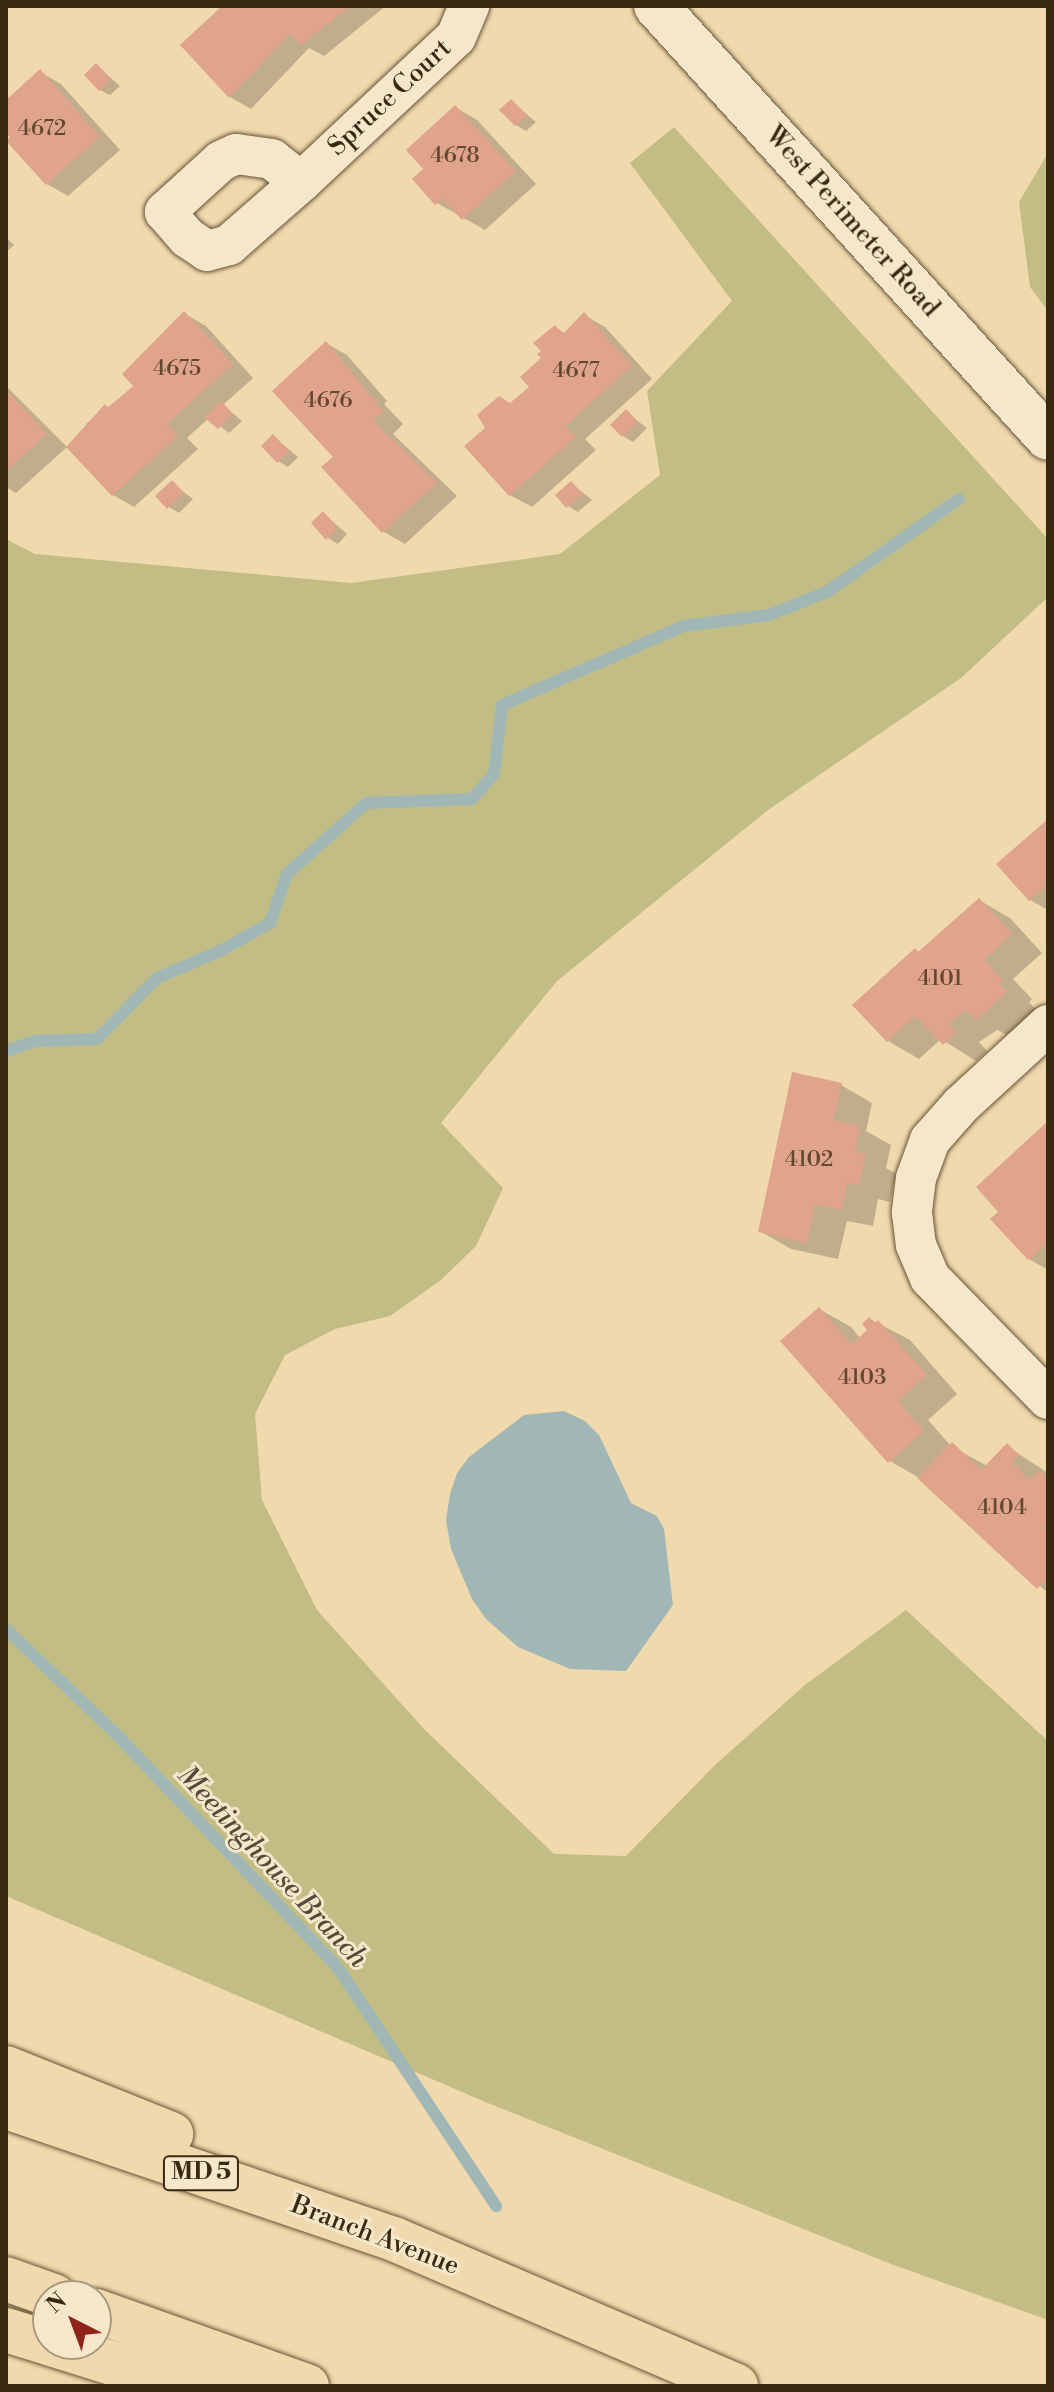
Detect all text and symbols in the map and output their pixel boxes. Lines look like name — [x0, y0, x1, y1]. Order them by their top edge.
street label: Spruce Court — [322, 33, 458, 163]
house number: 4672 — [18, 116, 66, 142]
street label: West Perimeter Road — [758, 120, 946, 324]
house number: 4678 — [430, 143, 480, 169]
house number: 4675 — [153, 356, 201, 382]
house number: 4677 — [552, 358, 600, 384]
house number: 4676 — [304, 388, 352, 414]
house number: 4101 — [917, 966, 963, 992]
house number: 4102 — [785, 1147, 833, 1173]
house number: 4103 — [838, 1365, 886, 1391]
house number: 4104 — [977, 1495, 1027, 1521]
water label: Meetinghouse Branch — [170, 1759, 374, 1975]
road number: MD 5 — [161, 2153, 241, 2193]
street label: Branch Avenue — [287, 2190, 463, 2282]
north arrow — [32, 2280, 112, 2360]
text: N — [41, 2287, 72, 2319]

